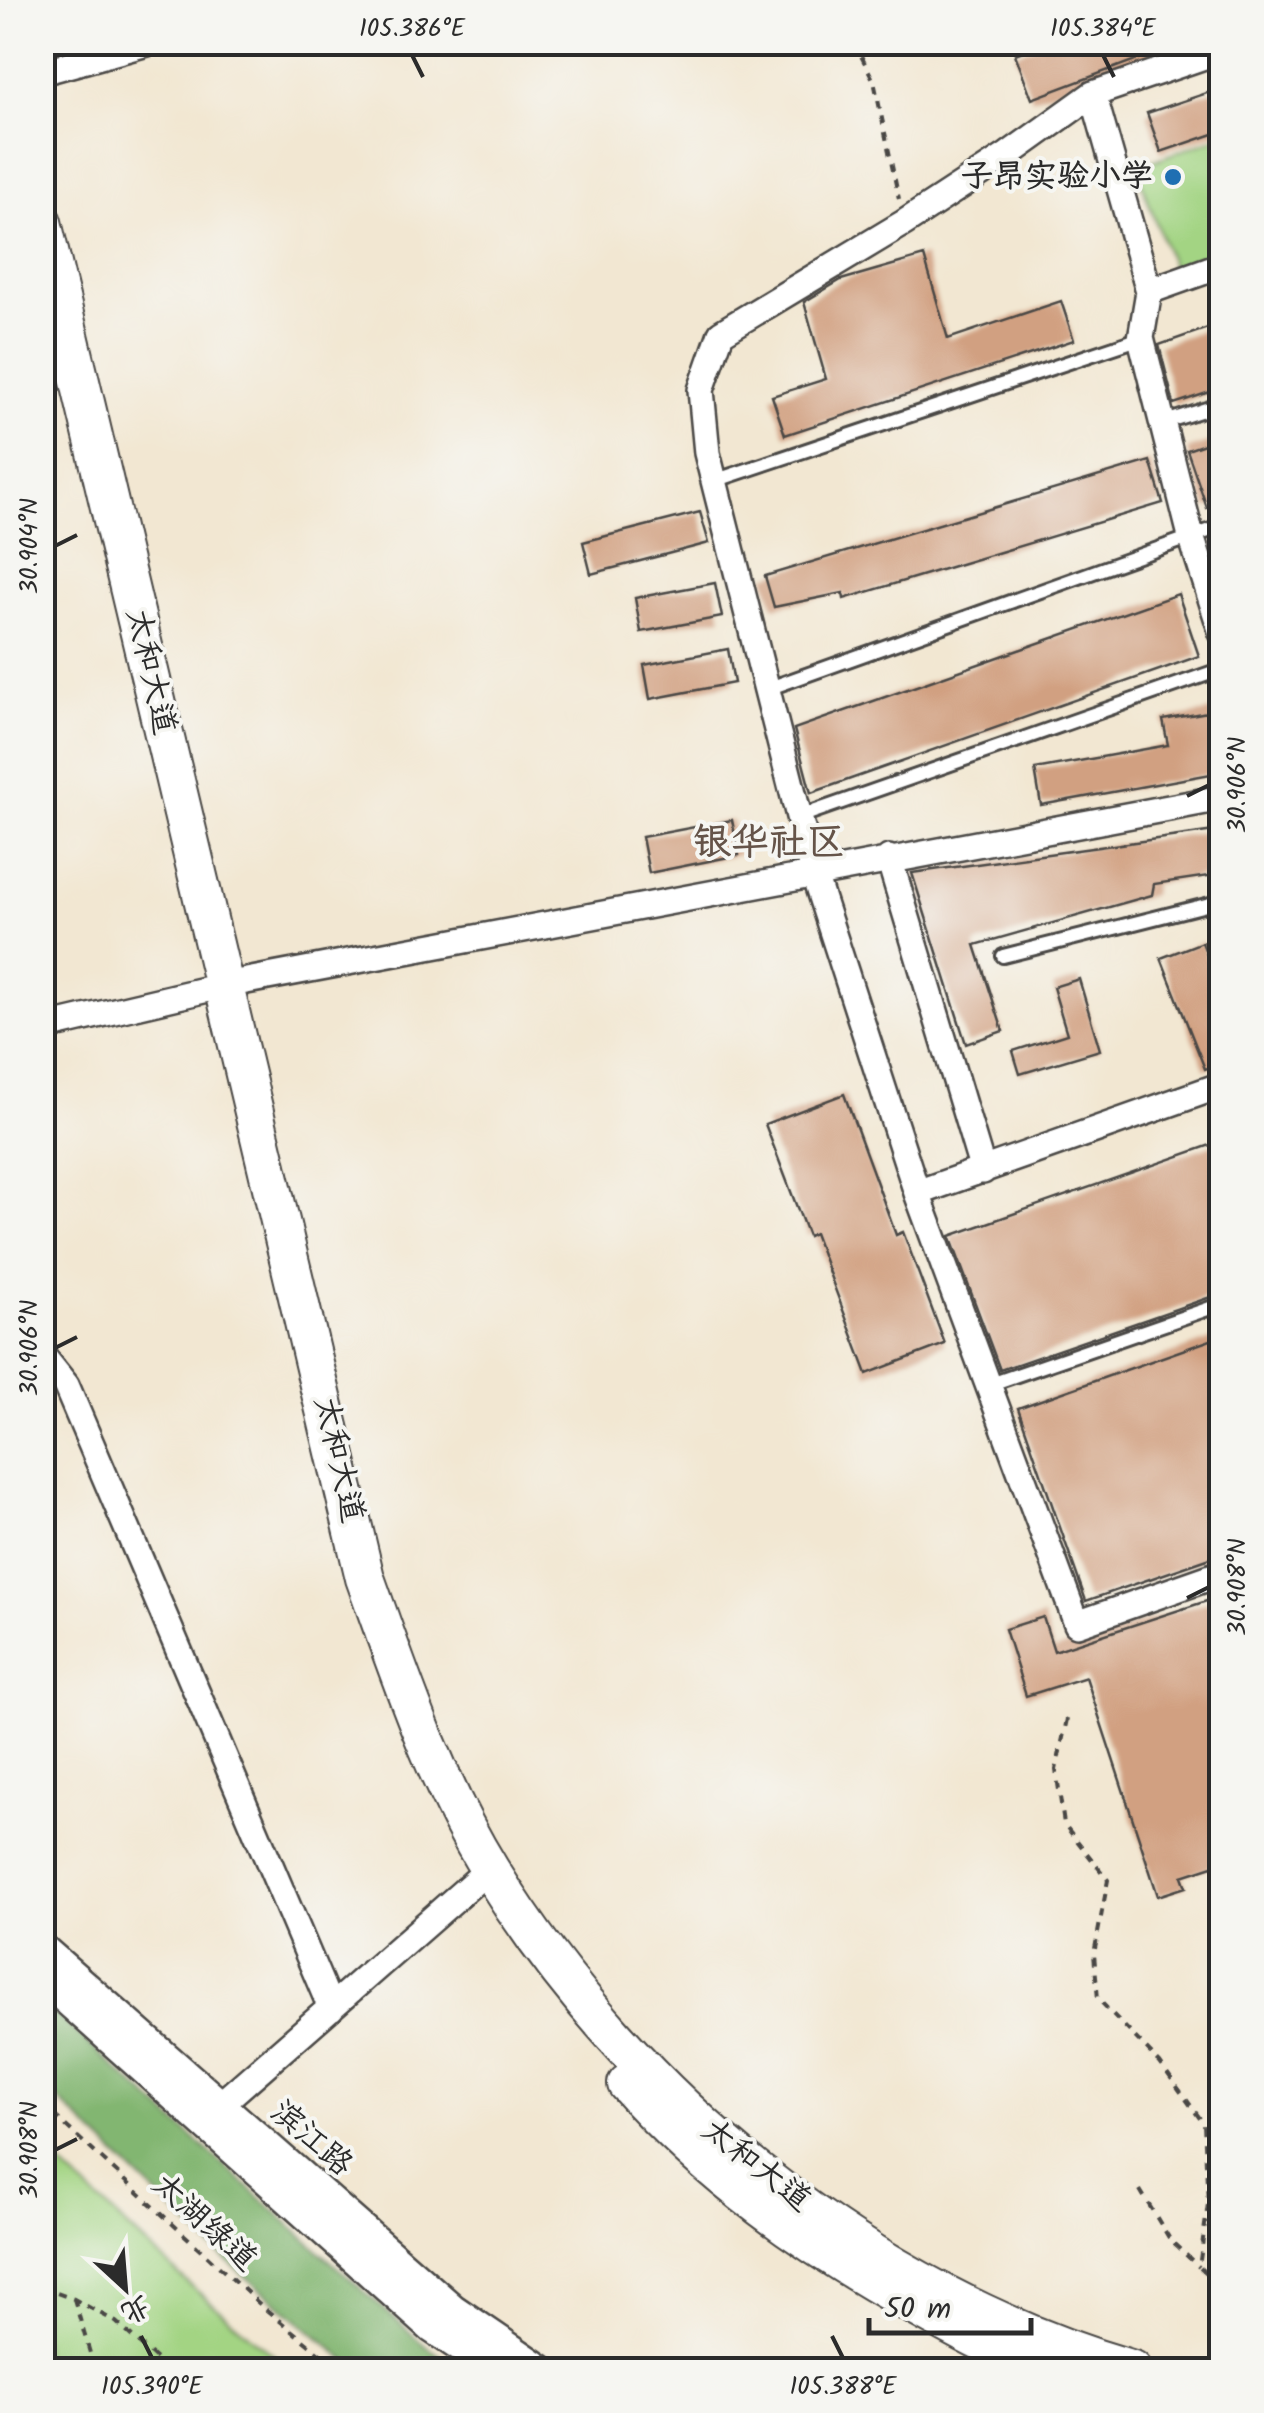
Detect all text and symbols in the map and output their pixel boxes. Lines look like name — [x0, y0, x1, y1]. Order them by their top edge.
text: 105.386°E — [359, 9, 466, 49]
text: 105.384°E — [1050, 9, 1157, 49]
place label: 子昂实验小学 — [961, 152, 1153, 203]
marker: 子昂实验小学 — [1162, 166, 1184, 188]
text: 30.904°N — [10, 498, 50, 594]
street label: 太和大道 — [111, 604, 189, 740]
text: 30.906°N — [1218, 737, 1258, 833]
district label: 银华社区 — [693, 814, 845, 874]
text: 30.906°N — [10, 1300, 50, 1396]
street label: 太和大道 — [299, 1392, 377, 1528]
text: 30.908°N — [1218, 1538, 1258, 1636]
street label: 滨江路 — [258, 2088, 364, 2190]
text: 30.908°N — [10, 2101, 50, 2199]
street label: 太和大道 — [690, 2106, 822, 2226]
street label: 太湖绿道 — [139, 2161, 269, 2285]
north arrow — [75, 2238, 175, 2338]
scale bar — [869, 2273, 1032, 2335]
text: 北 — [112, 2282, 157, 2335]
text: 50 m — [884, 2286, 951, 2334]
text: 105.390°E — [101, 2367, 204, 2407]
text: 105.388°E — [789, 2367, 898, 2407]

